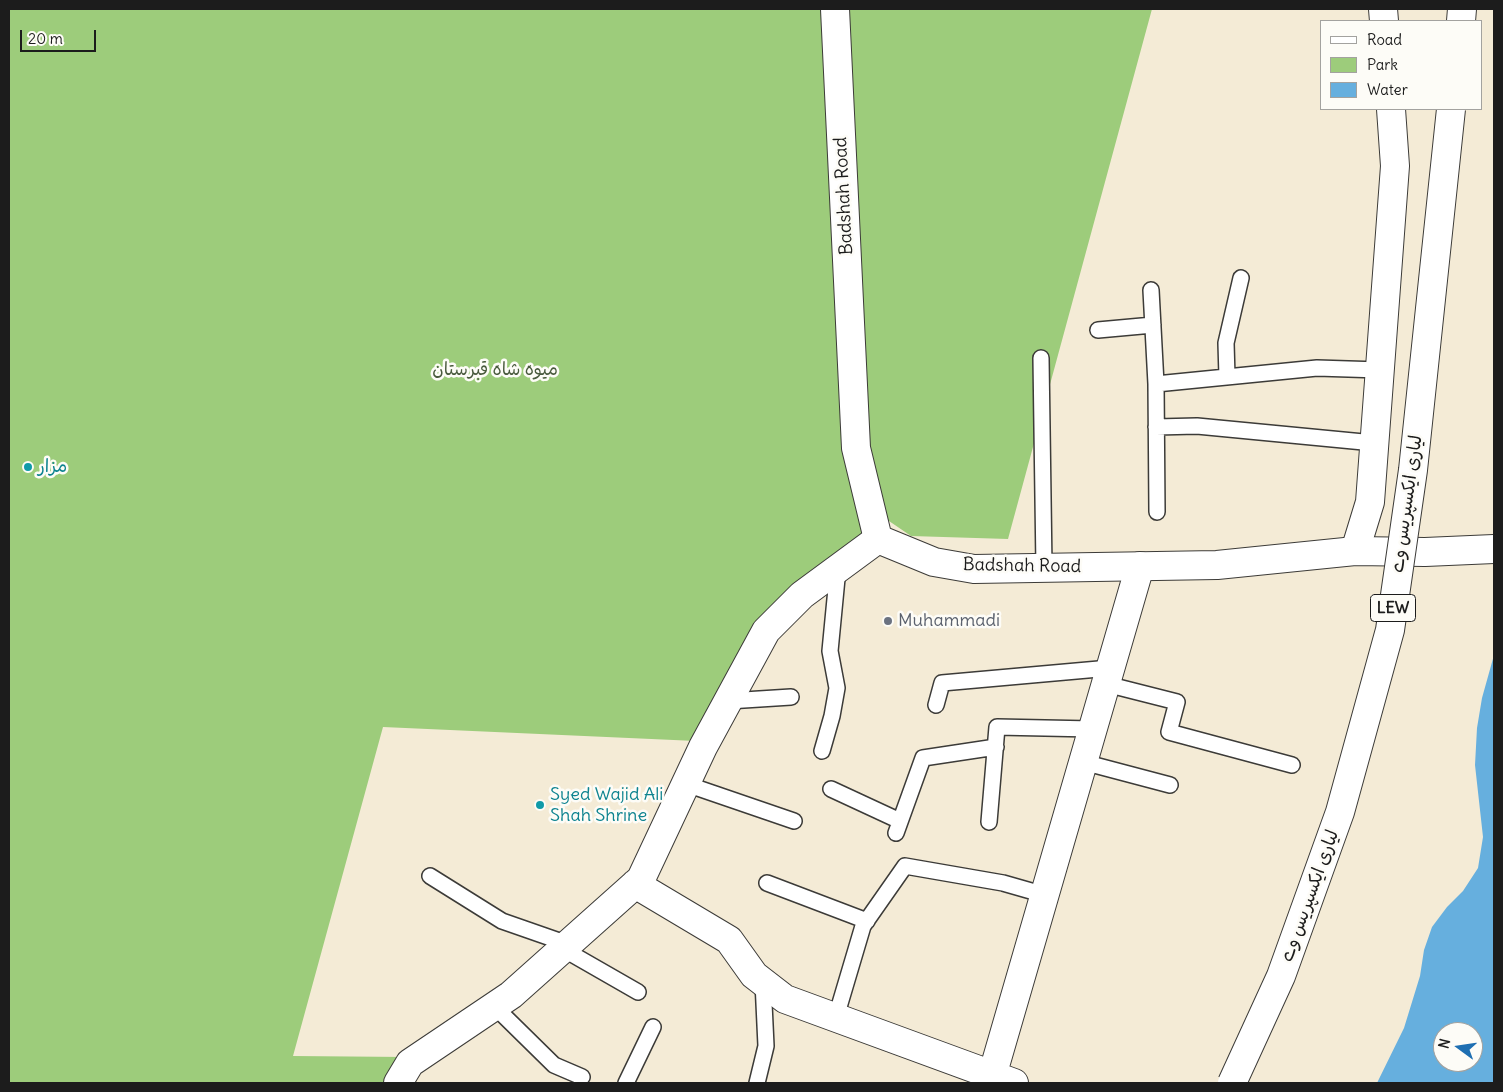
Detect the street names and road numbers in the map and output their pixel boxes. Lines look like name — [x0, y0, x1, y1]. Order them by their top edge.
street label: Badshah Road — [830, 136, 858, 256]
street label: لیاری ایکسپریس وے — [1387, 434, 1427, 574]
street label: Badshah Road — [963, 554, 1081, 578]
road number: LEW — [1370, 594, 1416, 622]
street label: لیاری ایکسپریس وے — [1276, 827, 1344, 965]

